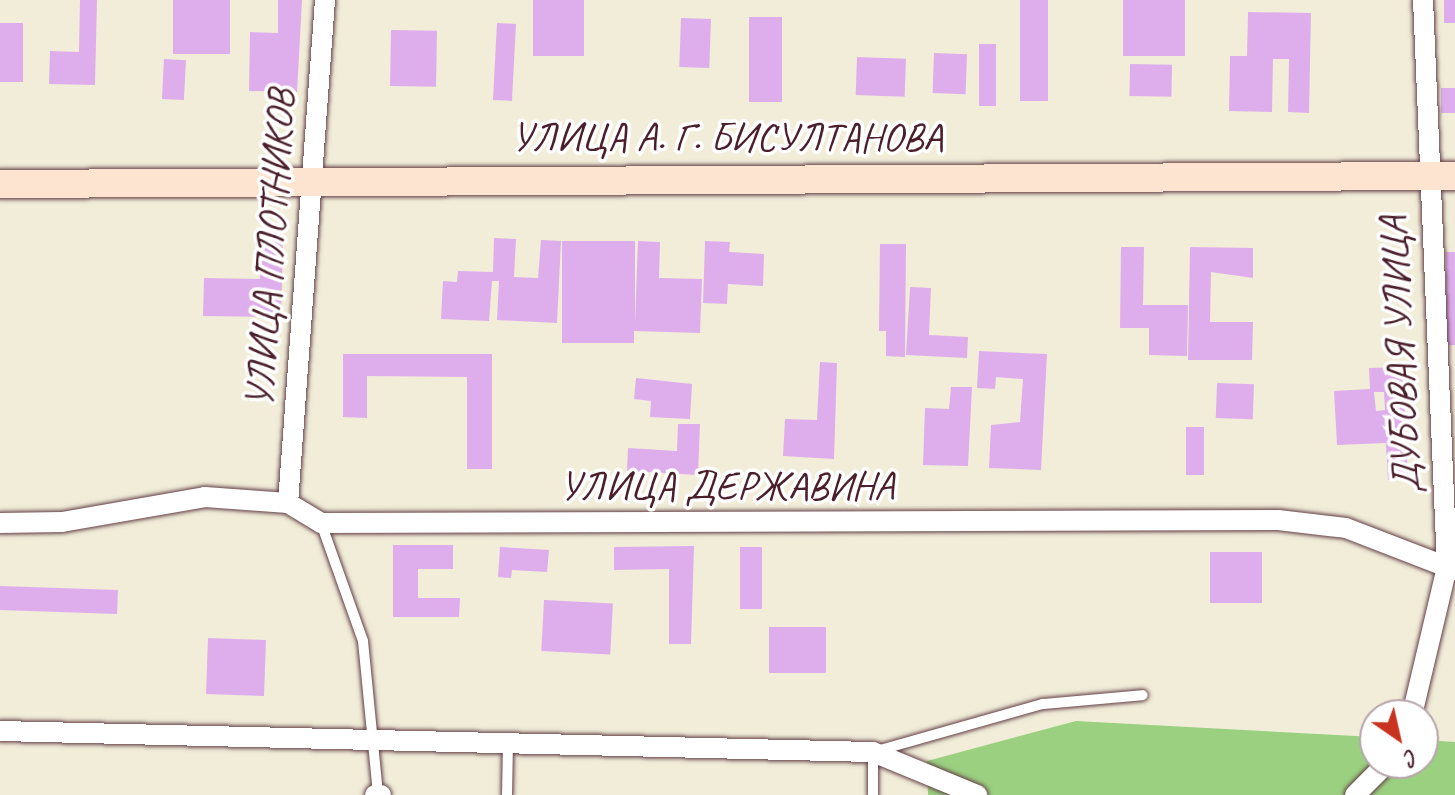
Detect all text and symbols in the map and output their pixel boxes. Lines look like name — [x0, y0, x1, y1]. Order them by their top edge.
street label: УЛИЦА ПЛОТНИКОВ — [235, 89, 305, 409]
street label: УЛИЦА А. Г. БИСУЛТАНОВА — [511, 113, 943, 161]
street label: ДУБОВАЯ УЛИЦА — [1369, 216, 1431, 494]
street label: УЛИЦА ДЕРЖАВИНА — [558, 462, 896, 510]
north arrow — [1359, 699, 1439, 779]
text: С — [1399, 743, 1424, 772]

